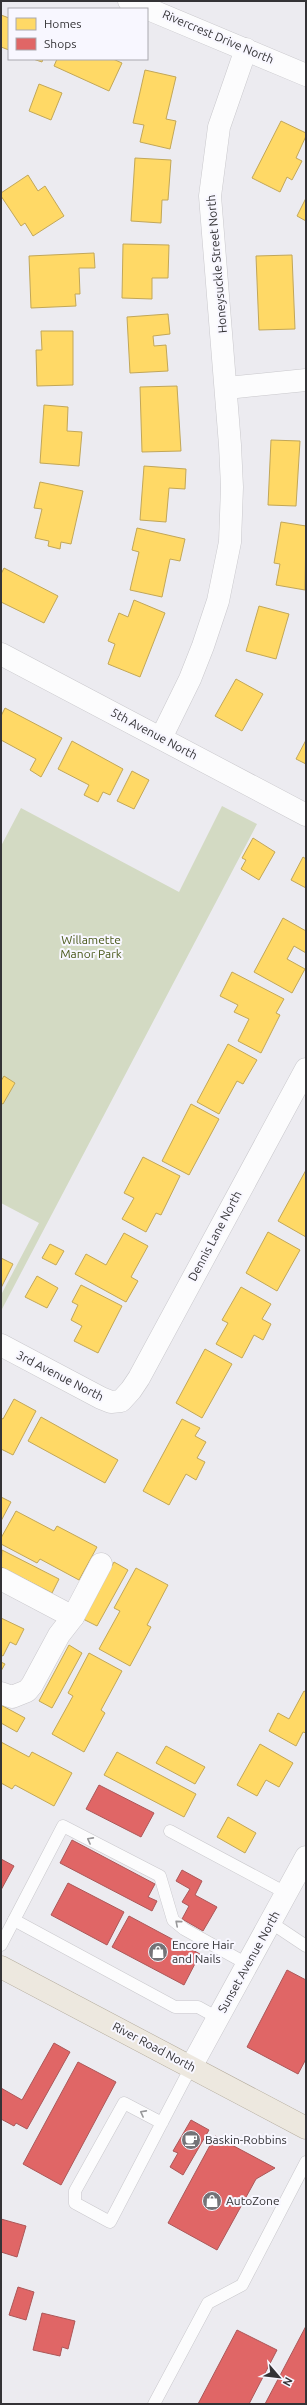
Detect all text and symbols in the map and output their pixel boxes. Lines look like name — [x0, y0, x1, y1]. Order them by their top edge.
street label: Rivercrest Drive North — [161, 7, 276, 66]
legend — [8, 8, 148, 60]
text: Homes — [44, 17, 82, 30]
text: Shops — [44, 37, 76, 50]
street label: Honeysuckle Street North — [204, 194, 229, 334]
street label: 5th Avenue North — [109, 705, 200, 762]
park label: Willamette Manor Park — [60, 933, 122, 960]
street label: Dennis Lane North — [185, 1189, 244, 1283]
street label: 3rd Avenue North — [15, 1348, 106, 1403]
one-way arrow — [87, 1837, 94, 1845]
street label: Sunset Avenue North — [215, 1909, 282, 2015]
one-way arrow — [175, 1921, 182, 1928]
place label: Encore Hair and Nails — [172, 1938, 235, 1965]
shop icon: Encore Hair and Nails — [147, 1941, 169, 1963]
street label: River Road North — [110, 2019, 198, 2074]
one-way arrow — [140, 2110, 147, 2118]
cafe icon: Baskin-Robbins — [180, 2129, 202, 2151]
place label: Baskin-Robbins — [205, 2133, 287, 2146]
shop icon: AutoZone — [201, 2190, 223, 2212]
place label: AutoZone — [226, 2194, 280, 2207]
north arrow — [259, 2357, 299, 2397]
text: N — [281, 2375, 295, 2388]

